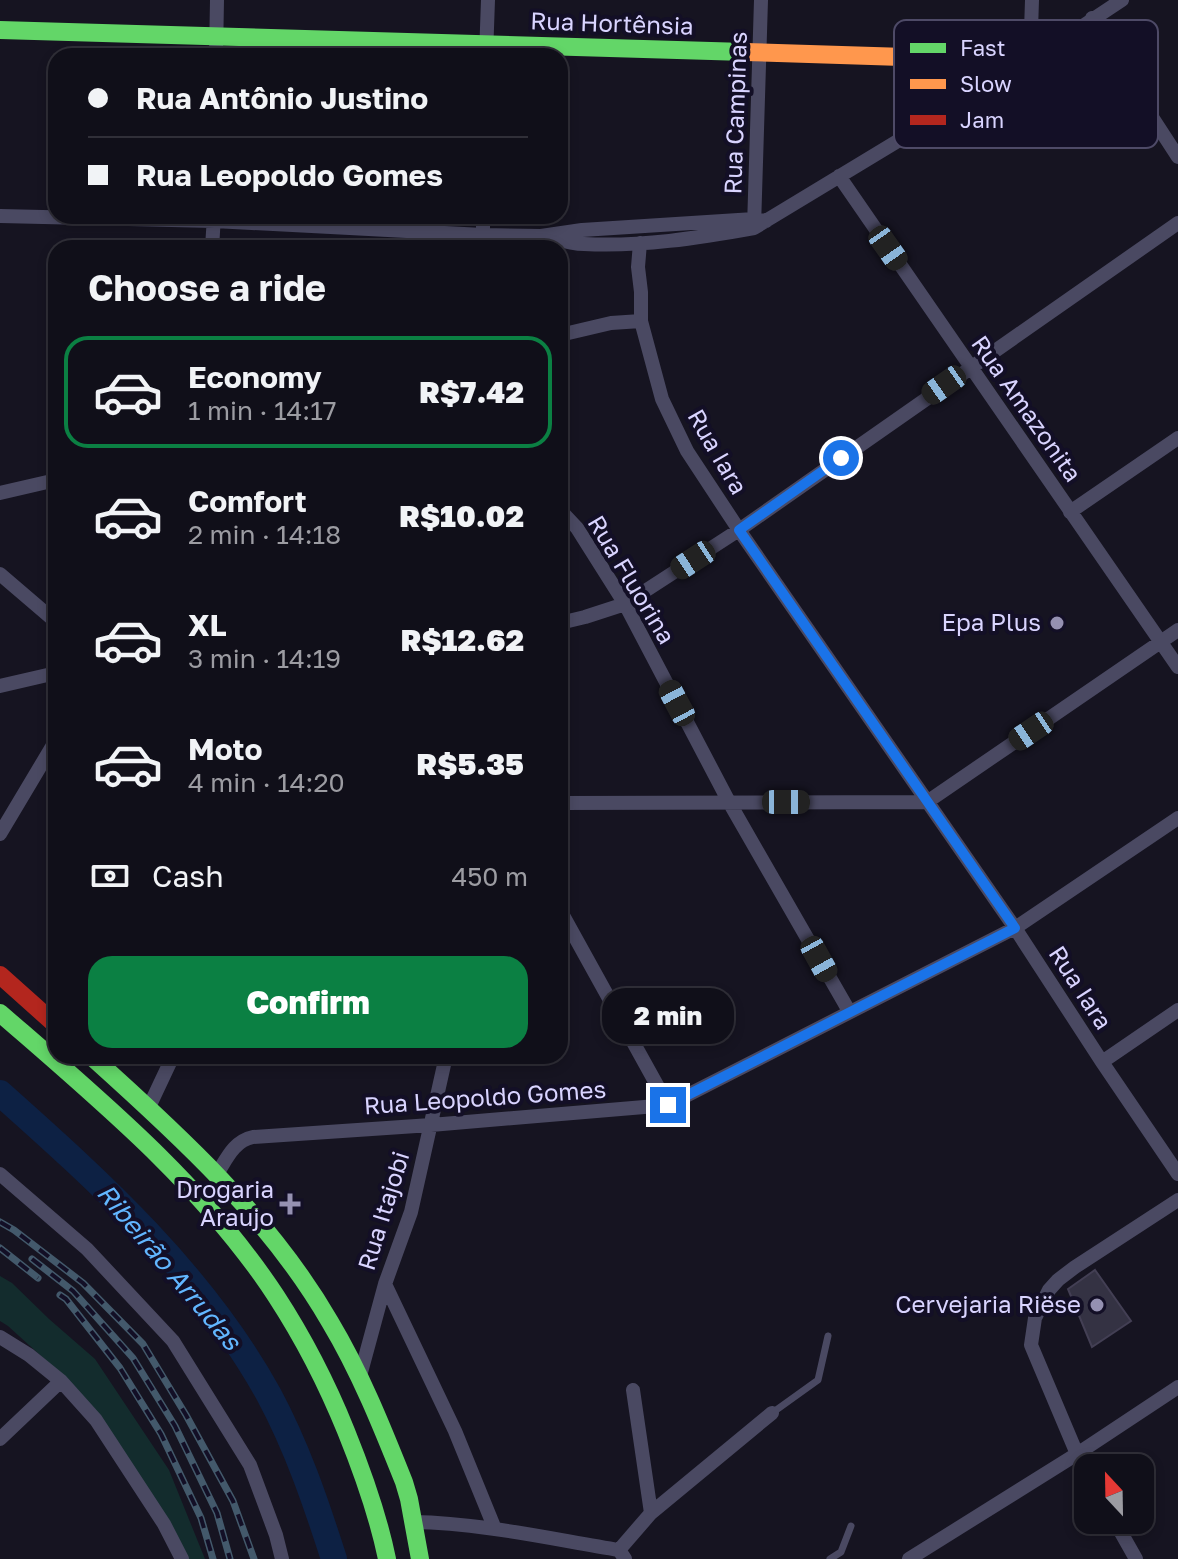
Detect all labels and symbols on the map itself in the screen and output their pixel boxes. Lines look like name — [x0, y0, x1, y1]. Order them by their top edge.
street label: Rua Hortênsia — [530, 5, 694, 40]
legend — [894, 20, 1158, 148]
street label: Rua Campinas — [717, 31, 752, 195]
text: Fast — [960, 34, 1006, 61]
text: Slow — [960, 70, 1012, 97]
text: Jam — [960, 106, 1004, 133]
car — [864, 221, 912, 275]
street label: Rua Amazonita — [966, 329, 1088, 487]
car — [917, 361, 971, 409]
street label: Rua Iara — [682, 403, 754, 499]
route start — [823, 440, 859, 476]
street label: Rua Fluorina — [583, 510, 682, 649]
car — [666, 537, 720, 583]
place label: Epa Plus — [941, 607, 1041, 636]
marker: Epa Plus — [1048, 614, 1066, 632]
car — [655, 676, 699, 730]
car — [1004, 708, 1058, 754]
car — [762, 790, 810, 814]
car — [797, 932, 841, 986]
street label: Rua Iara — [1044, 940, 1119, 1034]
callout: 2 min — [602, 989, 734, 1045]
street label: Rua Leopoldo Gomes — [363, 1074, 607, 1119]
route end — [650, 1087, 686, 1123]
street label: Rua Itajobi — [351, 1148, 414, 1273]
place label: Drogaria Araujo — [176, 1174, 274, 1231]
water label: Ribeirão Arrudas — [91, 1177, 249, 1357]
marker: Drogaria Araujo — [281, 1195, 299, 1213]
place label: Cervejaria Riëse — [895, 1289, 1081, 1318]
marker: Cervejaria Riëse — [1088, 1296, 1106, 1314]
north arrow — [1074, 1454, 1154, 1534]

